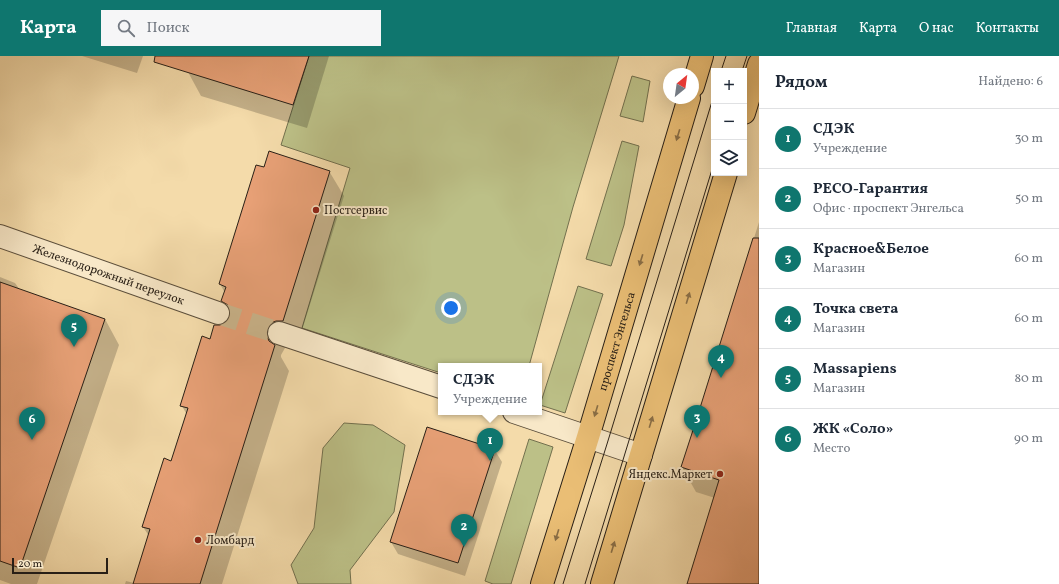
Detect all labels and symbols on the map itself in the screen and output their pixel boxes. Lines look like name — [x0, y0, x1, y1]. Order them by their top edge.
north arrow — [663, 68, 699, 104]
one-way arrow — [675, 130, 681, 142]
place label: Постсервис — [324, 203, 387, 219]
marker: Постсервис — [311, 205, 321, 215]
street label: Железнодорожный переулок — [30, 241, 187, 310]
one-way arrow — [638, 254, 644, 266]
street label: проспект Энгельса — [595, 290, 640, 393]
one-way arrow — [685, 291, 691, 303]
your location — [441, 298, 461, 318]
pin: 5 — [61, 314, 87, 347]
pin: 4 — [708, 345, 734, 378]
pin: 3 — [684, 405, 710, 438]
one-way arrow — [593, 406, 599, 418]
pin: 6 — [19, 407, 45, 440]
one-way arrow — [648, 416, 654, 428]
pin: 1 — [477, 428, 503, 461]
place label: Яндекс.Маркет — [629, 467, 712, 483]
marker: Яндекс.Маркет — [715, 469, 725, 479]
pin: 2 — [451, 514, 477, 547]
one-way arrow — [554, 530, 560, 542]
place label: Ломбард — [206, 533, 254, 549]
marker: Ломбард — [193, 535, 203, 545]
one-way arrow — [610, 540, 616, 552]
scale bar — [12, 556, 108, 575]

